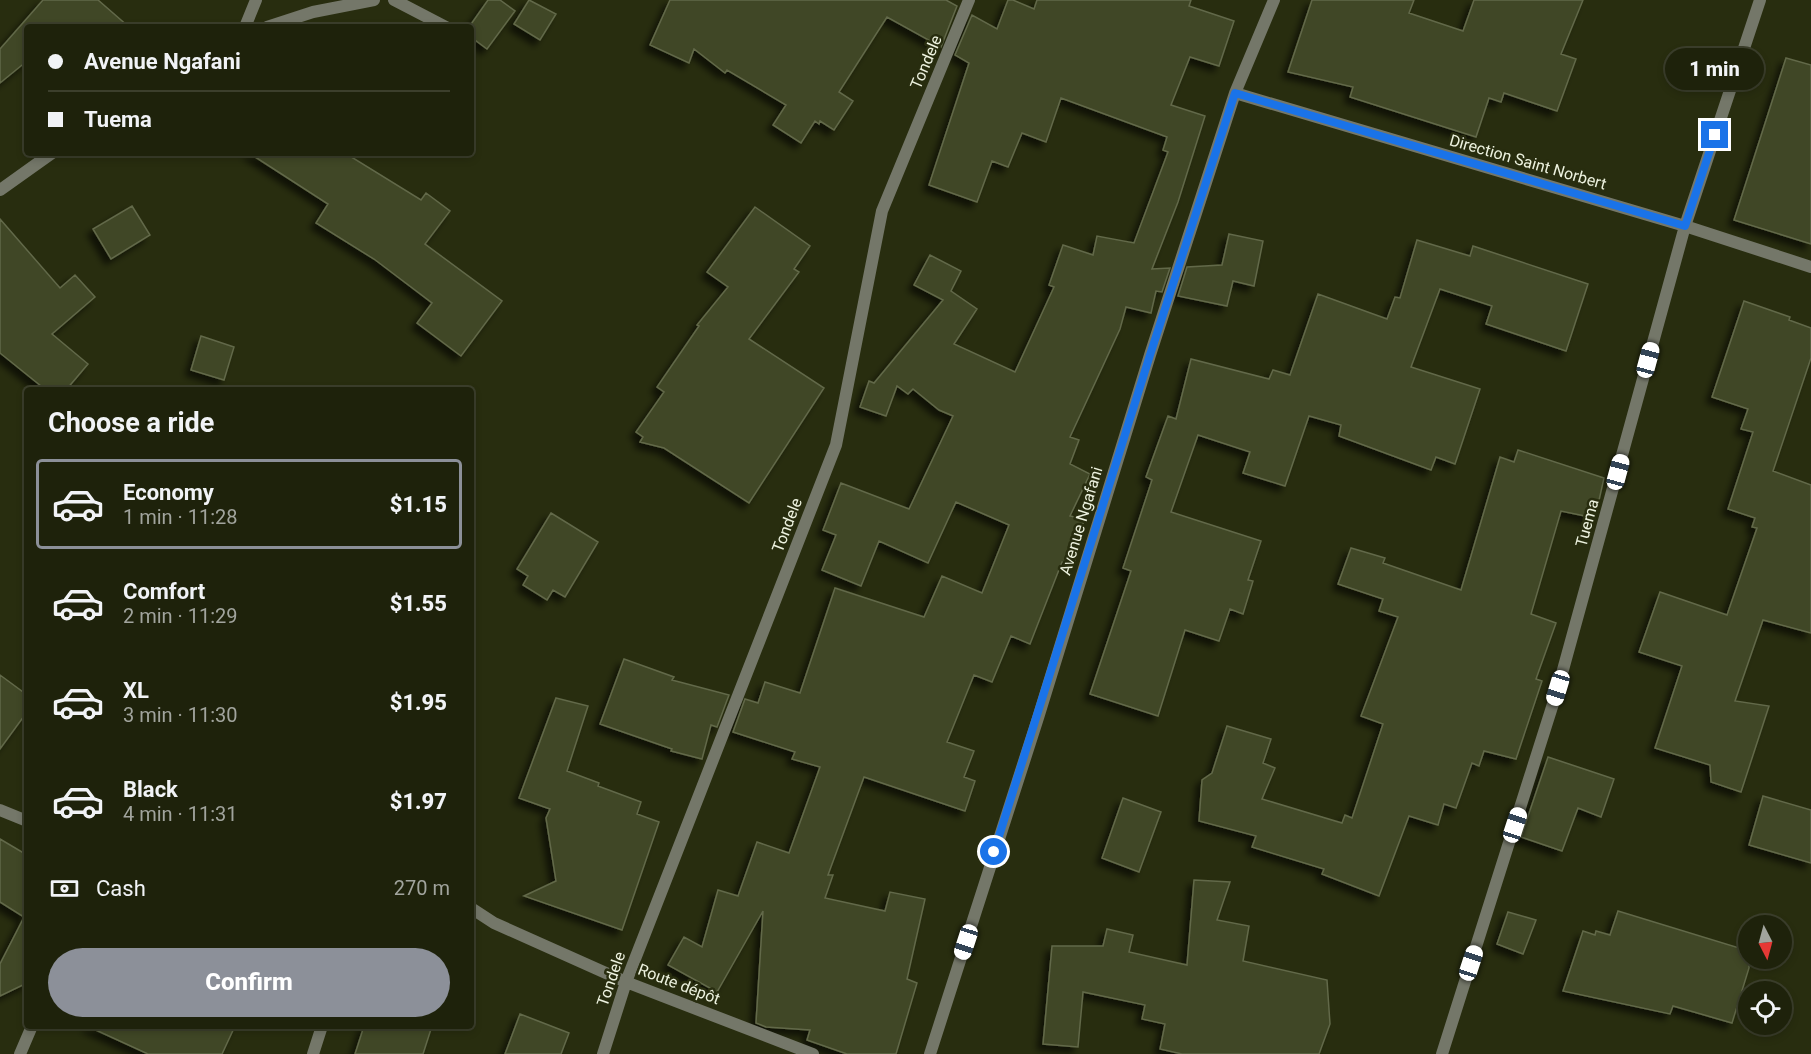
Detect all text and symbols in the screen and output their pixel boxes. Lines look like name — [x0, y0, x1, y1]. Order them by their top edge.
street label: Tondele — [906, 32, 946, 92]
callout: 1 min — [1666, 48, 1764, 90]
text: Avenue Ngafani — [84, 49, 241, 74]
text: 1 min — [1689, 57, 1740, 81]
text: Tuema — [84, 107, 152, 132]
route end — [1701, 121, 1728, 148]
street label: Direction Saint Norbert — [1447, 131, 1609, 193]
car — [1635, 340, 1661, 380]
text: Choose a ride — [48, 407, 214, 439]
car — [1605, 452, 1631, 492]
street label: Avenue Ngafani — [1055, 464, 1107, 578]
icon: car — [51, 477, 105, 531]
text: Economy — [123, 480, 214, 505]
text: $1.15 — [390, 492, 447, 517]
street label: Tondele — [768, 495, 806, 555]
street label: Tuema — [1572, 497, 1602, 549]
text: 1 min · 11:28 — [123, 505, 238, 529]
icon: car — [51, 576, 105, 630]
text: Comfort — [123, 579, 205, 604]
text: $1.55 — [390, 591, 447, 616]
text: 2 min · 11:29 — [123, 604, 238, 628]
car — [1544, 668, 1572, 708]
icon: car — [51, 675, 105, 729]
text: XL — [123, 678, 149, 703]
text: $1.95 — [390, 690, 447, 715]
text: 3 min · 11:30 — [123, 703, 238, 727]
icon: car — [51, 774, 105, 828]
text: Black — [123, 777, 178, 802]
text: $1.97 — [390, 789, 447, 814]
text: 4 min · 11:31 — [123, 802, 238, 826]
car — [1501, 805, 1529, 845]
route start — [980, 838, 1007, 865]
icon: cash — [48, 872, 81, 905]
text: Cash — [96, 876, 146, 901]
text: 270 m — [394, 876, 450, 900]
north arrow — [1738, 915, 1792, 969]
map controls — [1738, 915, 1792, 1035]
car — [952, 922, 980, 962]
car — [1457, 943, 1485, 983]
button: Confirm — [48, 948, 450, 1017]
street label: Tondele — [593, 949, 629, 1009]
street label: Route dépôt — [635, 960, 723, 1008]
button: locate — [1738, 981, 1792, 1035]

